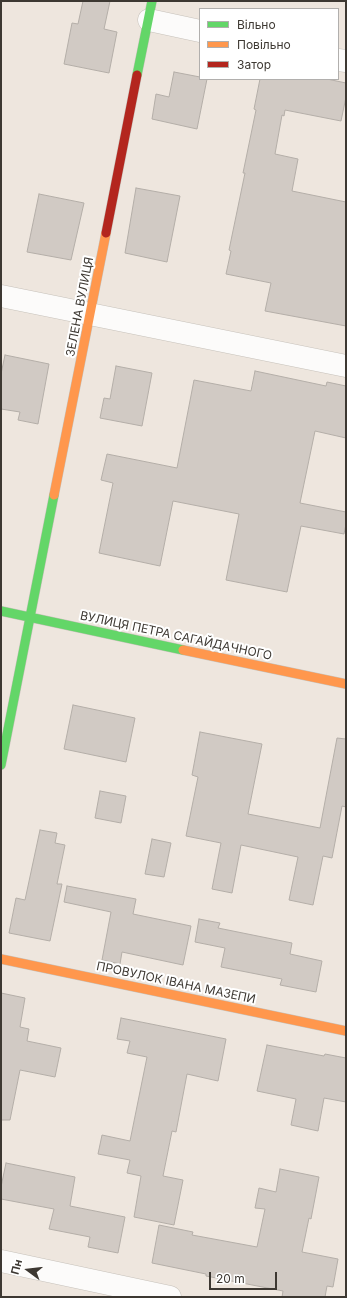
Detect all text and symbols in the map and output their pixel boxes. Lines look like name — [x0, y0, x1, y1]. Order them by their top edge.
legend — [199, 8, 339, 80]
text: Вільно — [237, 17, 276, 32]
text: Повільно — [237, 37, 291, 52]
text: Затор — [237, 57, 271, 72]
street label: ЗЕЛЕНА ВУЛИЦЯ — [63, 256, 97, 358]
street label: ВУЛИЦЯ ПЕТРА САГАЙДАЧНОГО — [79, 609, 273, 663]
street label: ПРОВУЛОК ІВАНА МАЗЕПИ — [95, 959, 257, 1007]
north arrow — [8, 1250, 48, 1290]
text: Пн — [8, 1258, 25, 1276]
scale bar — [211, 1264, 279, 1290]
text: 20 m — [216, 1271, 245, 1286]

